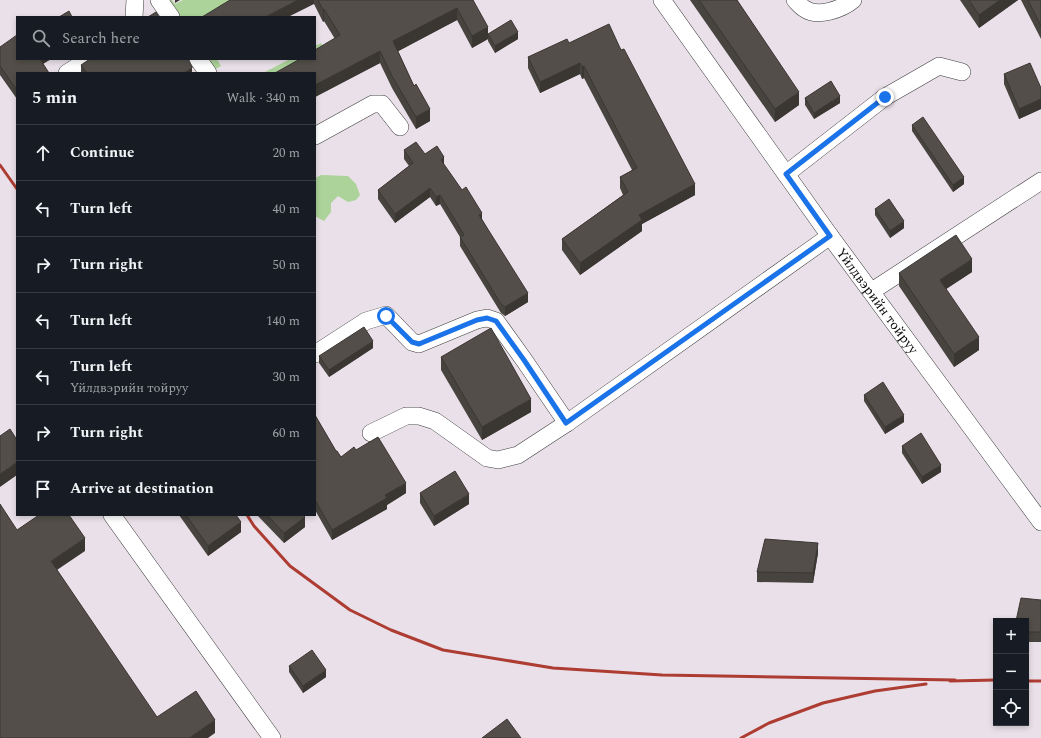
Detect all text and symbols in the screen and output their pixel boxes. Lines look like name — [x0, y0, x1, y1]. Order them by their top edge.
search box — [16, 16, 316, 60]
icon: search — [30, 27, 52, 49]
text: Search here — [62, 27, 140, 50]
text: 5 min — [32, 85, 77, 111]
text: Walk · 340 m — [226, 88, 300, 108]
route end — [876, 88, 894, 106]
text: Continue — [70, 141, 135, 164]
icon: ahead — [32, 142, 54, 164]
text: 20 m — [273, 143, 300, 163]
text: Turn left — [70, 197, 132, 220]
icon: left — [32, 198, 54, 220]
text: 40 m — [273, 199, 300, 219]
street label: Үйлдвэрийн тойруу — [831, 243, 924, 359]
text: Turn right — [70, 253, 143, 276]
icon: right — [32, 254, 54, 276]
text: 50 m — [273, 255, 300, 275]
route start — [377, 307, 395, 325]
text: Turn left — [70, 309, 132, 332]
icon: left — [32, 310, 54, 332]
text: 140 m — [266, 311, 300, 331]
text: Turn left — [70, 355, 132, 378]
icon: left — [32, 366, 54, 388]
text: 30 m — [273, 367, 300, 387]
text: Үйлдвэрийн тойруу — [70, 378, 188, 398]
text: Turn right — [70, 421, 143, 444]
icon: right — [32, 422, 54, 444]
text: 60 m — [273, 423, 300, 443]
text: Arrive at destination — [70, 477, 214, 500]
icon: arrive — [32, 478, 54, 500]
map controls — [993, 618, 1029, 726]
button: + — [993, 618, 1029, 654]
button: − — [993, 654, 1029, 690]
button: locate — [993, 690, 1029, 726]

